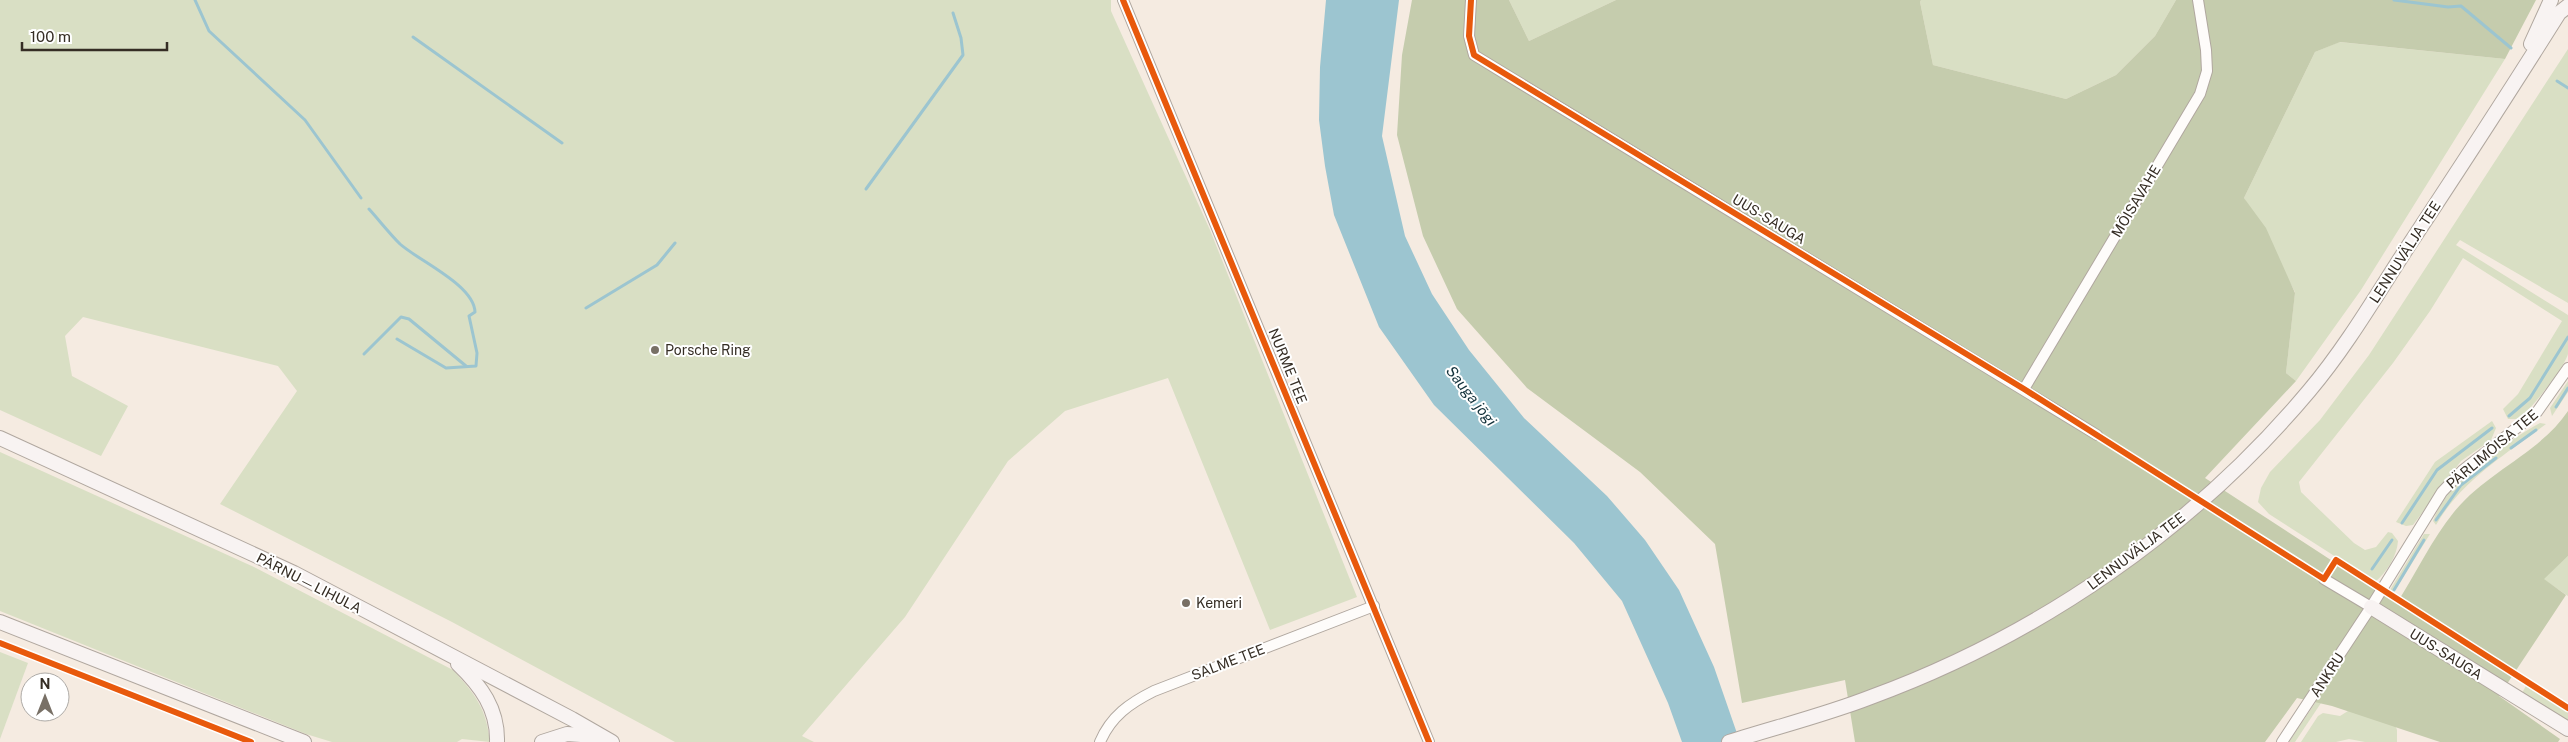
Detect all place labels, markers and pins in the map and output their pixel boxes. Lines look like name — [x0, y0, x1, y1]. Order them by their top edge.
place label: Porsche Ring — [665, 342, 751, 358]
marker: Porsche Ring — [649, 344, 661, 356]
place label: Kemeri — [1196, 595, 1242, 611]
marker: Kemeri — [1180, 597, 1192, 609]

